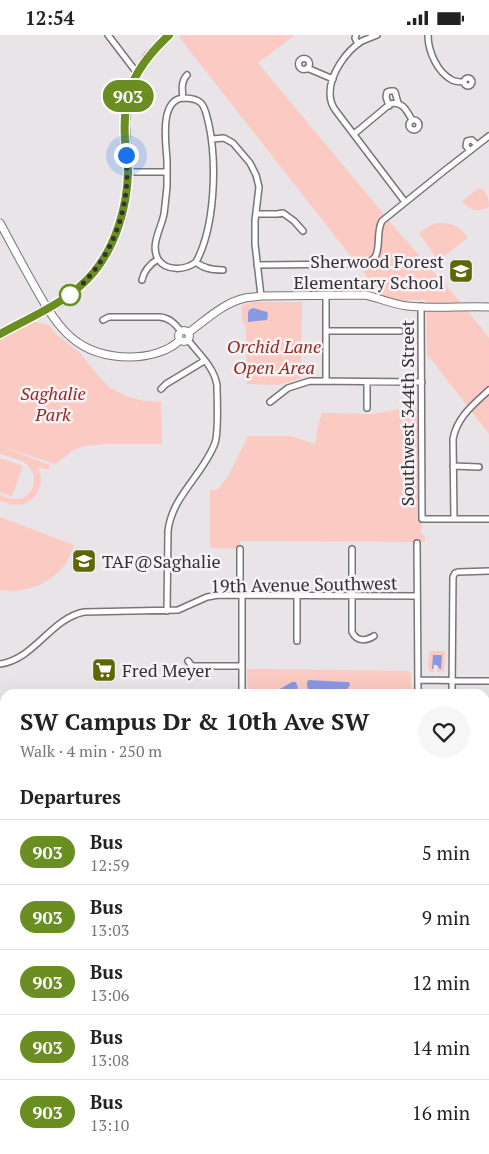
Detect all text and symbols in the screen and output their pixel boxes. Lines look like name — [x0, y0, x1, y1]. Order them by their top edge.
text: 12:54 — [25, 5, 74, 30]
line badge: 903 — [99, 80, 157, 112]
text: 903 — [113, 84, 143, 108]
your location — [114, 143, 139, 168]
place label: Sherwood Forest Elementary School — [293, 249, 444, 294]
school or university icon: Sherwood Forest Elementary School — [448, 258, 474, 284]
unlabelled marker — [59, 284, 81, 306]
street label: Southwest 344th Street — [395, 319, 419, 506]
park label: Orchid Lane Open Area — [227, 334, 321, 379]
park label: Saghalie Park — [20, 381, 86, 426]
school or university icon: TAF@Saghalie — [71, 548, 97, 574]
place label: TAF@Saghalie — [102, 549, 221, 573]
street label: 19th Avenue Southwest — [210, 570, 398, 598]
supermarket icon: Fred Meyer — [91, 657, 117, 683]
place label: Fred Meyer — [122, 658, 211, 682]
text: SW Campus Dr & 10th Ave SW — [20, 705, 369, 737]
button: heart — [418, 706, 470, 758]
text: Walk · 4 min · 250 m — [20, 740, 162, 762]
text: Departures — [20, 784, 121, 809]
text: Bus — [90, 829, 123, 854]
text: 903 — [32, 840, 63, 864]
text: 5 min — [422, 840, 470, 865]
text: 12:59 — [90, 854, 129, 876]
text: Bus — [90, 894, 123, 919]
text: 903 — [32, 905, 63, 929]
text: 9 min — [422, 905, 470, 930]
text: 13:03 — [90, 919, 129, 941]
text: Bus — [90, 959, 123, 984]
text: 903 — [32, 970, 63, 994]
text: 12 min — [412, 970, 470, 995]
text: 13:06 — [90, 984, 129, 1006]
text: Bus — [90, 1024, 123, 1049]
text: 903 — [32, 1035, 63, 1059]
text: 14 min — [412, 1035, 470, 1060]
text: 13:08 — [90, 1049, 129, 1071]
text: Bus — [90, 1089, 123, 1114]
text: 903 — [32, 1100, 63, 1124]
text: 16 min — [412, 1100, 470, 1125]
text: 13:10 — [90, 1114, 129, 1136]

